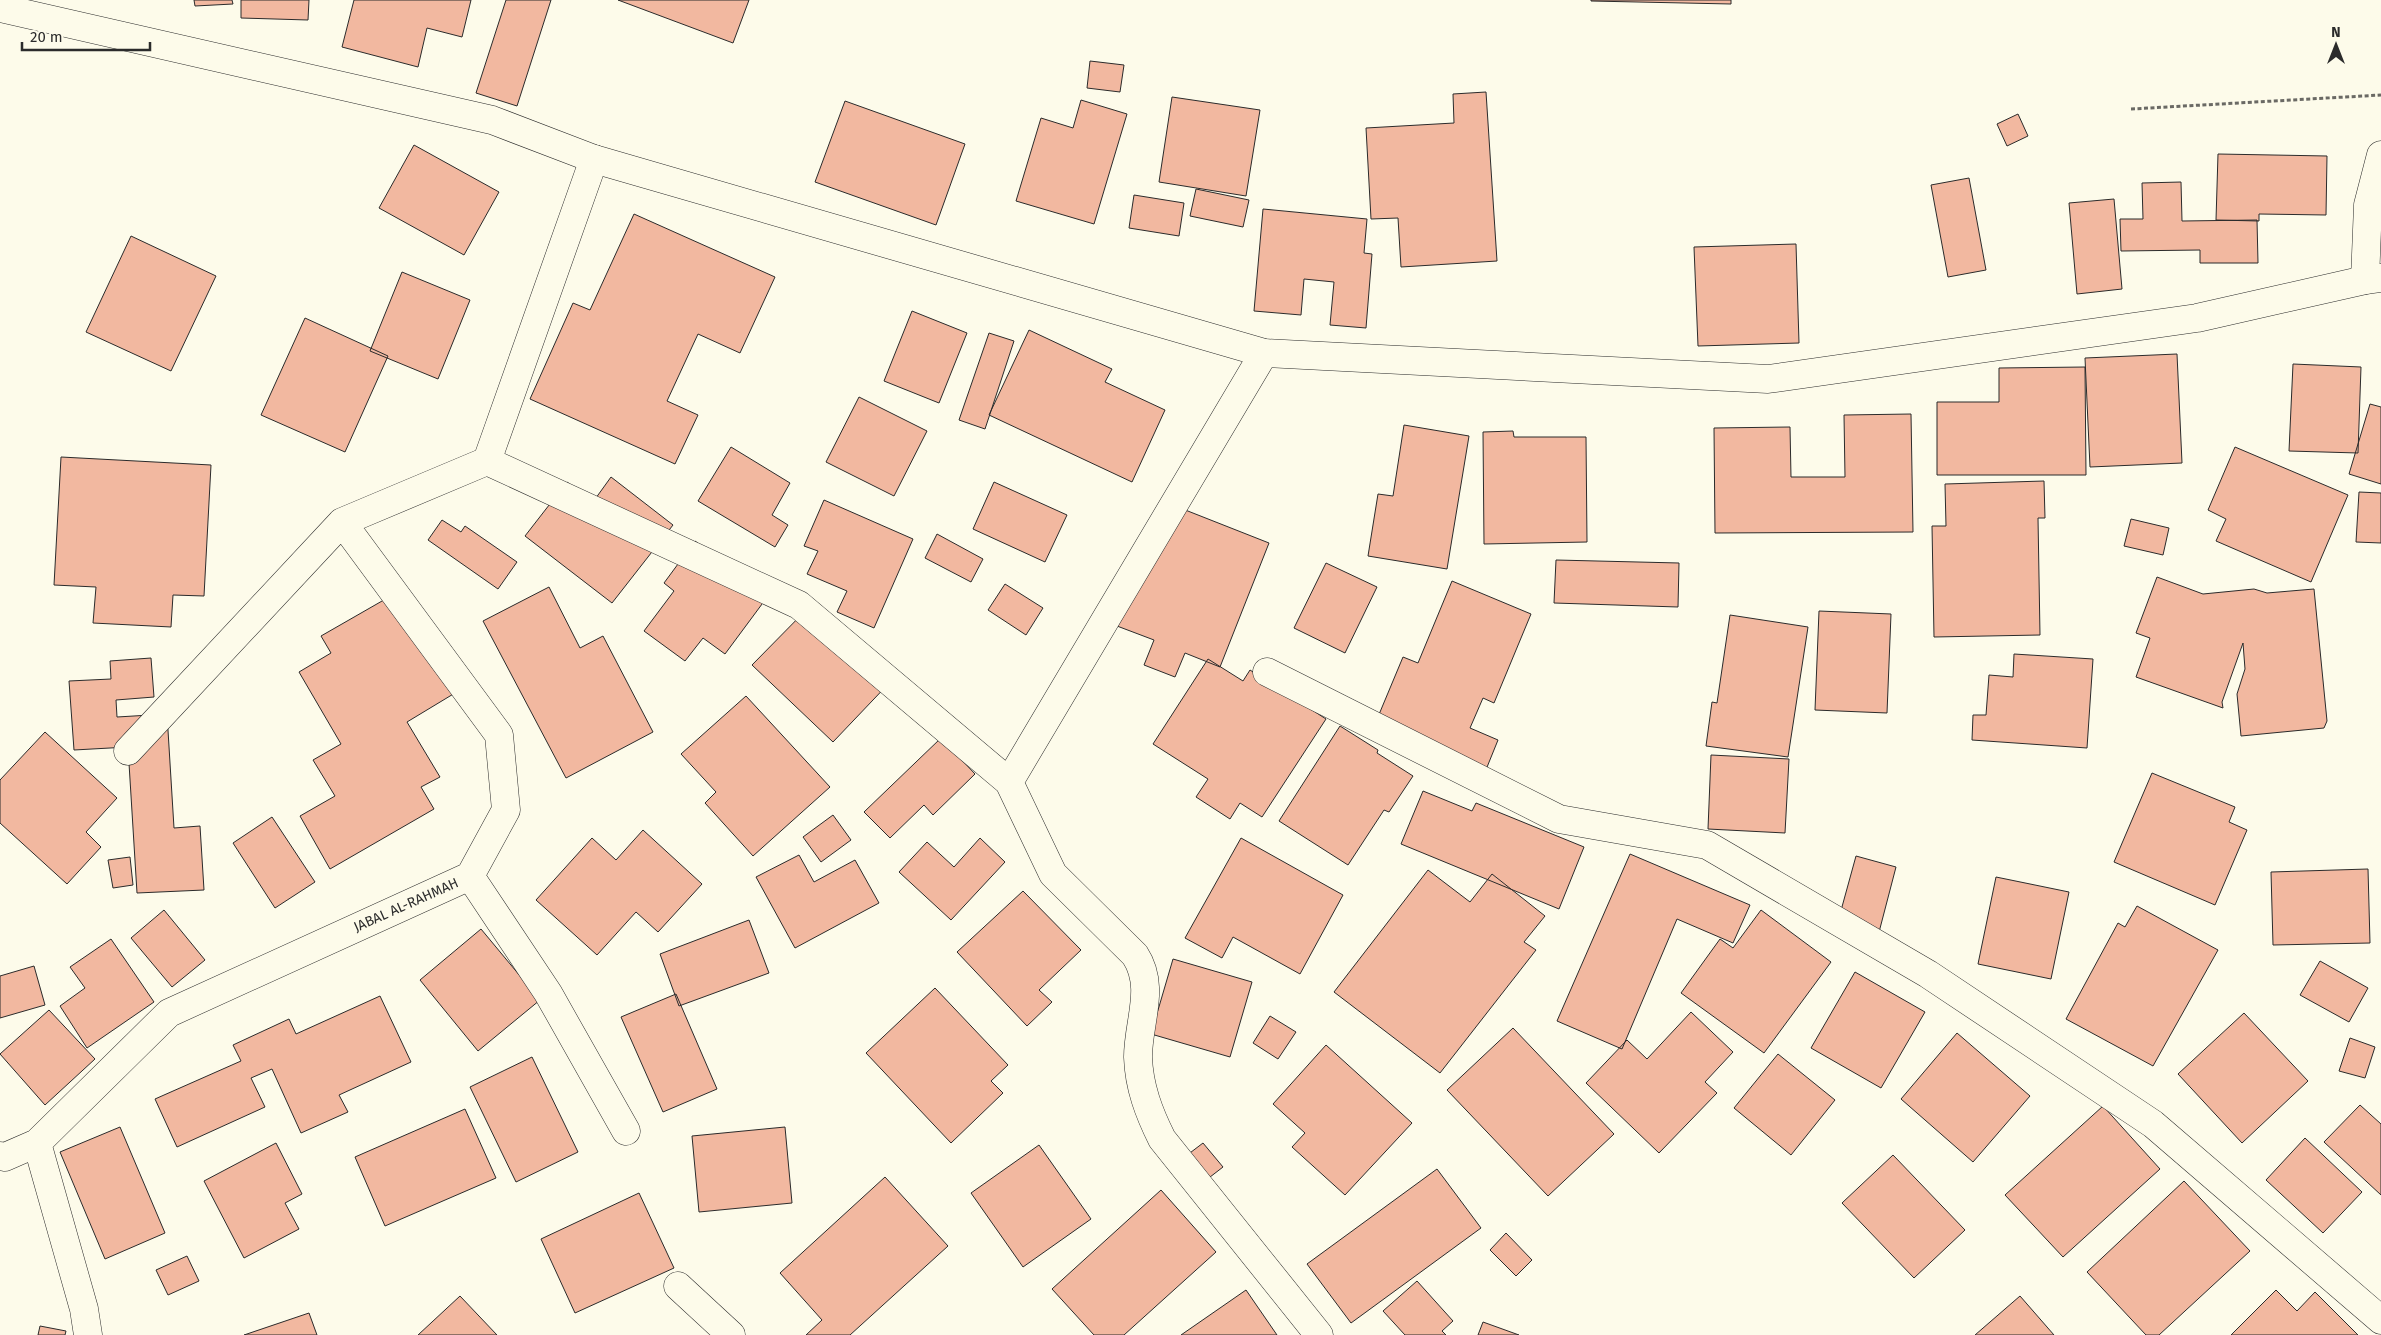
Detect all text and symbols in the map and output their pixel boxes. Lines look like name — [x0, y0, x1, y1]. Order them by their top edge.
scale bar — [22, 20, 150, 52]
north arrow — [2311, 20, 2361, 70]
text: N — [2331, 24, 2341, 41]
text: 20 m — [30, 28, 63, 46]
street label: JABAL AL-RAHMAH — [351, 874, 461, 936]

